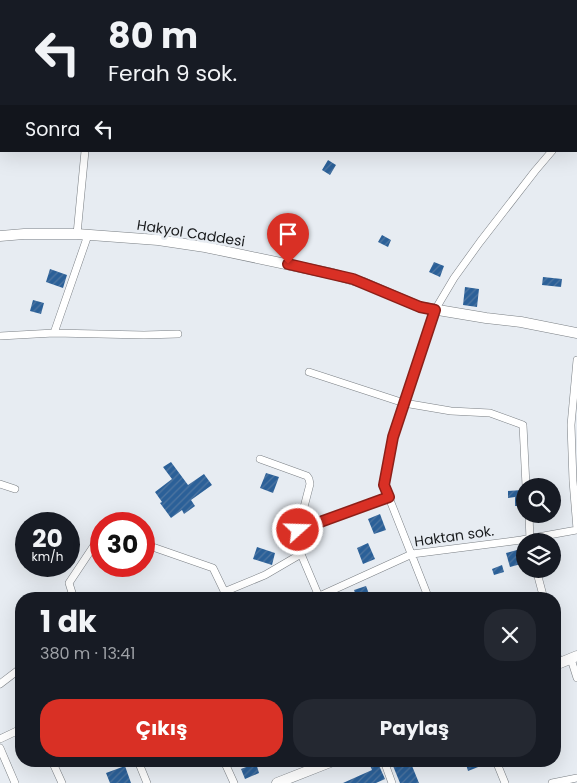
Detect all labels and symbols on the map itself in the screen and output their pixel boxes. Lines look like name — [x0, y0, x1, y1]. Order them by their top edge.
pin — [267, 213, 309, 264]
street label: Hakyol Caddesi — [136, 215, 246, 251]
position arrow — [271, 503, 323, 555]
speed limit sign: 30 — [90, 512, 155, 577]
street label: Haktan sok. — [413, 521, 495, 551]

